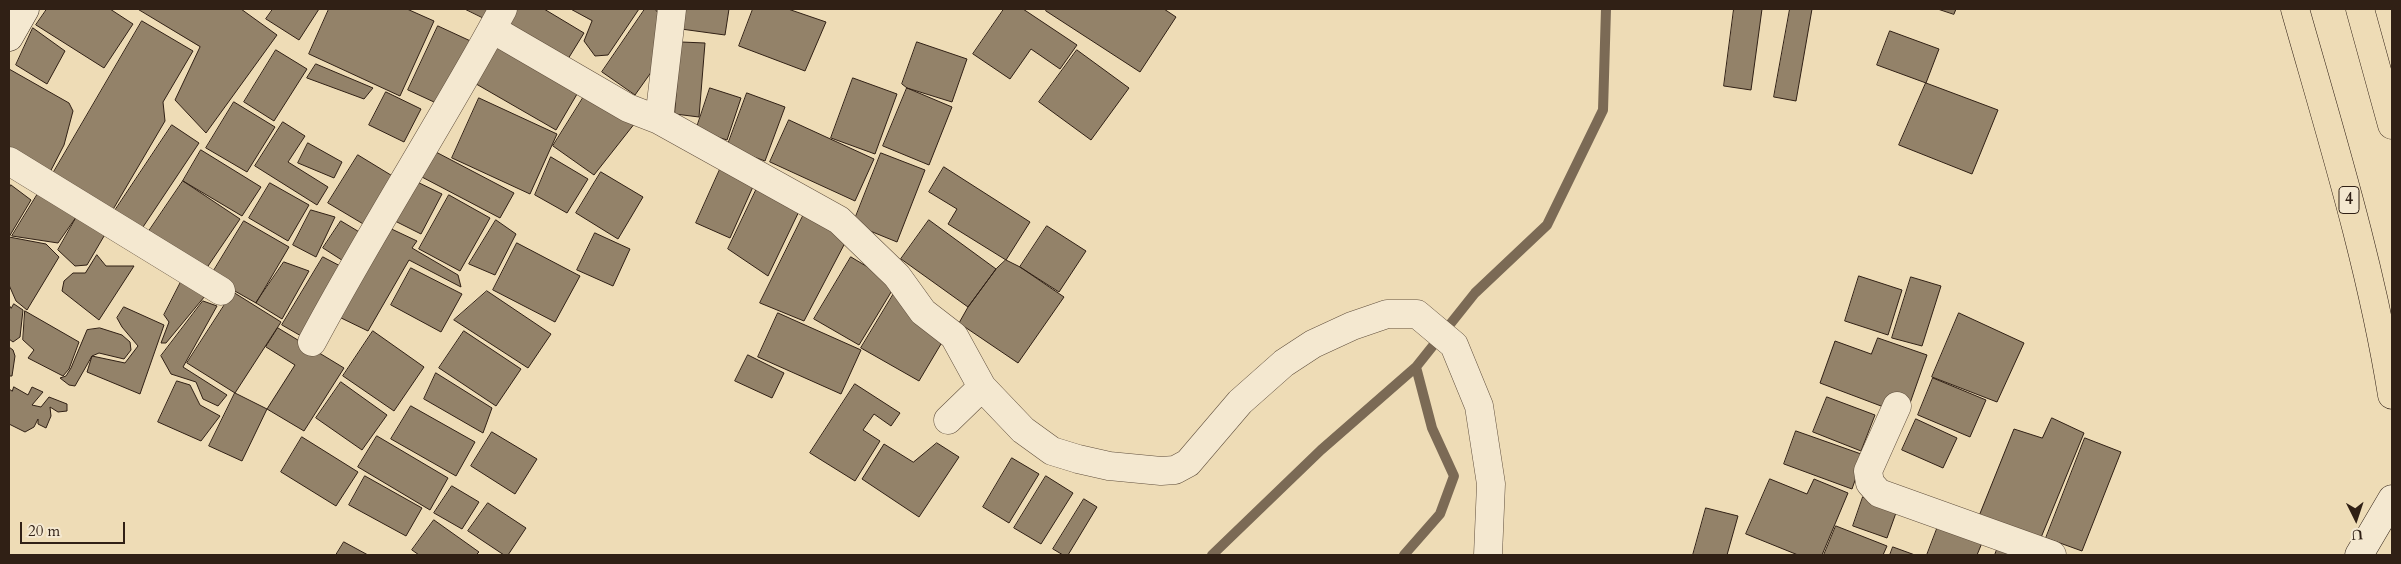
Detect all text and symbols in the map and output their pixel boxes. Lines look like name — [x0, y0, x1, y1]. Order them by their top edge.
road number: 4 — [2339, 186, 2359, 214]
north arrow — [2331, 494, 2381, 544]
scale bar — [22, 512, 128, 544]
text: 20 m — [28, 521, 60, 541]
text: U — [2351, 525, 2363, 544]

